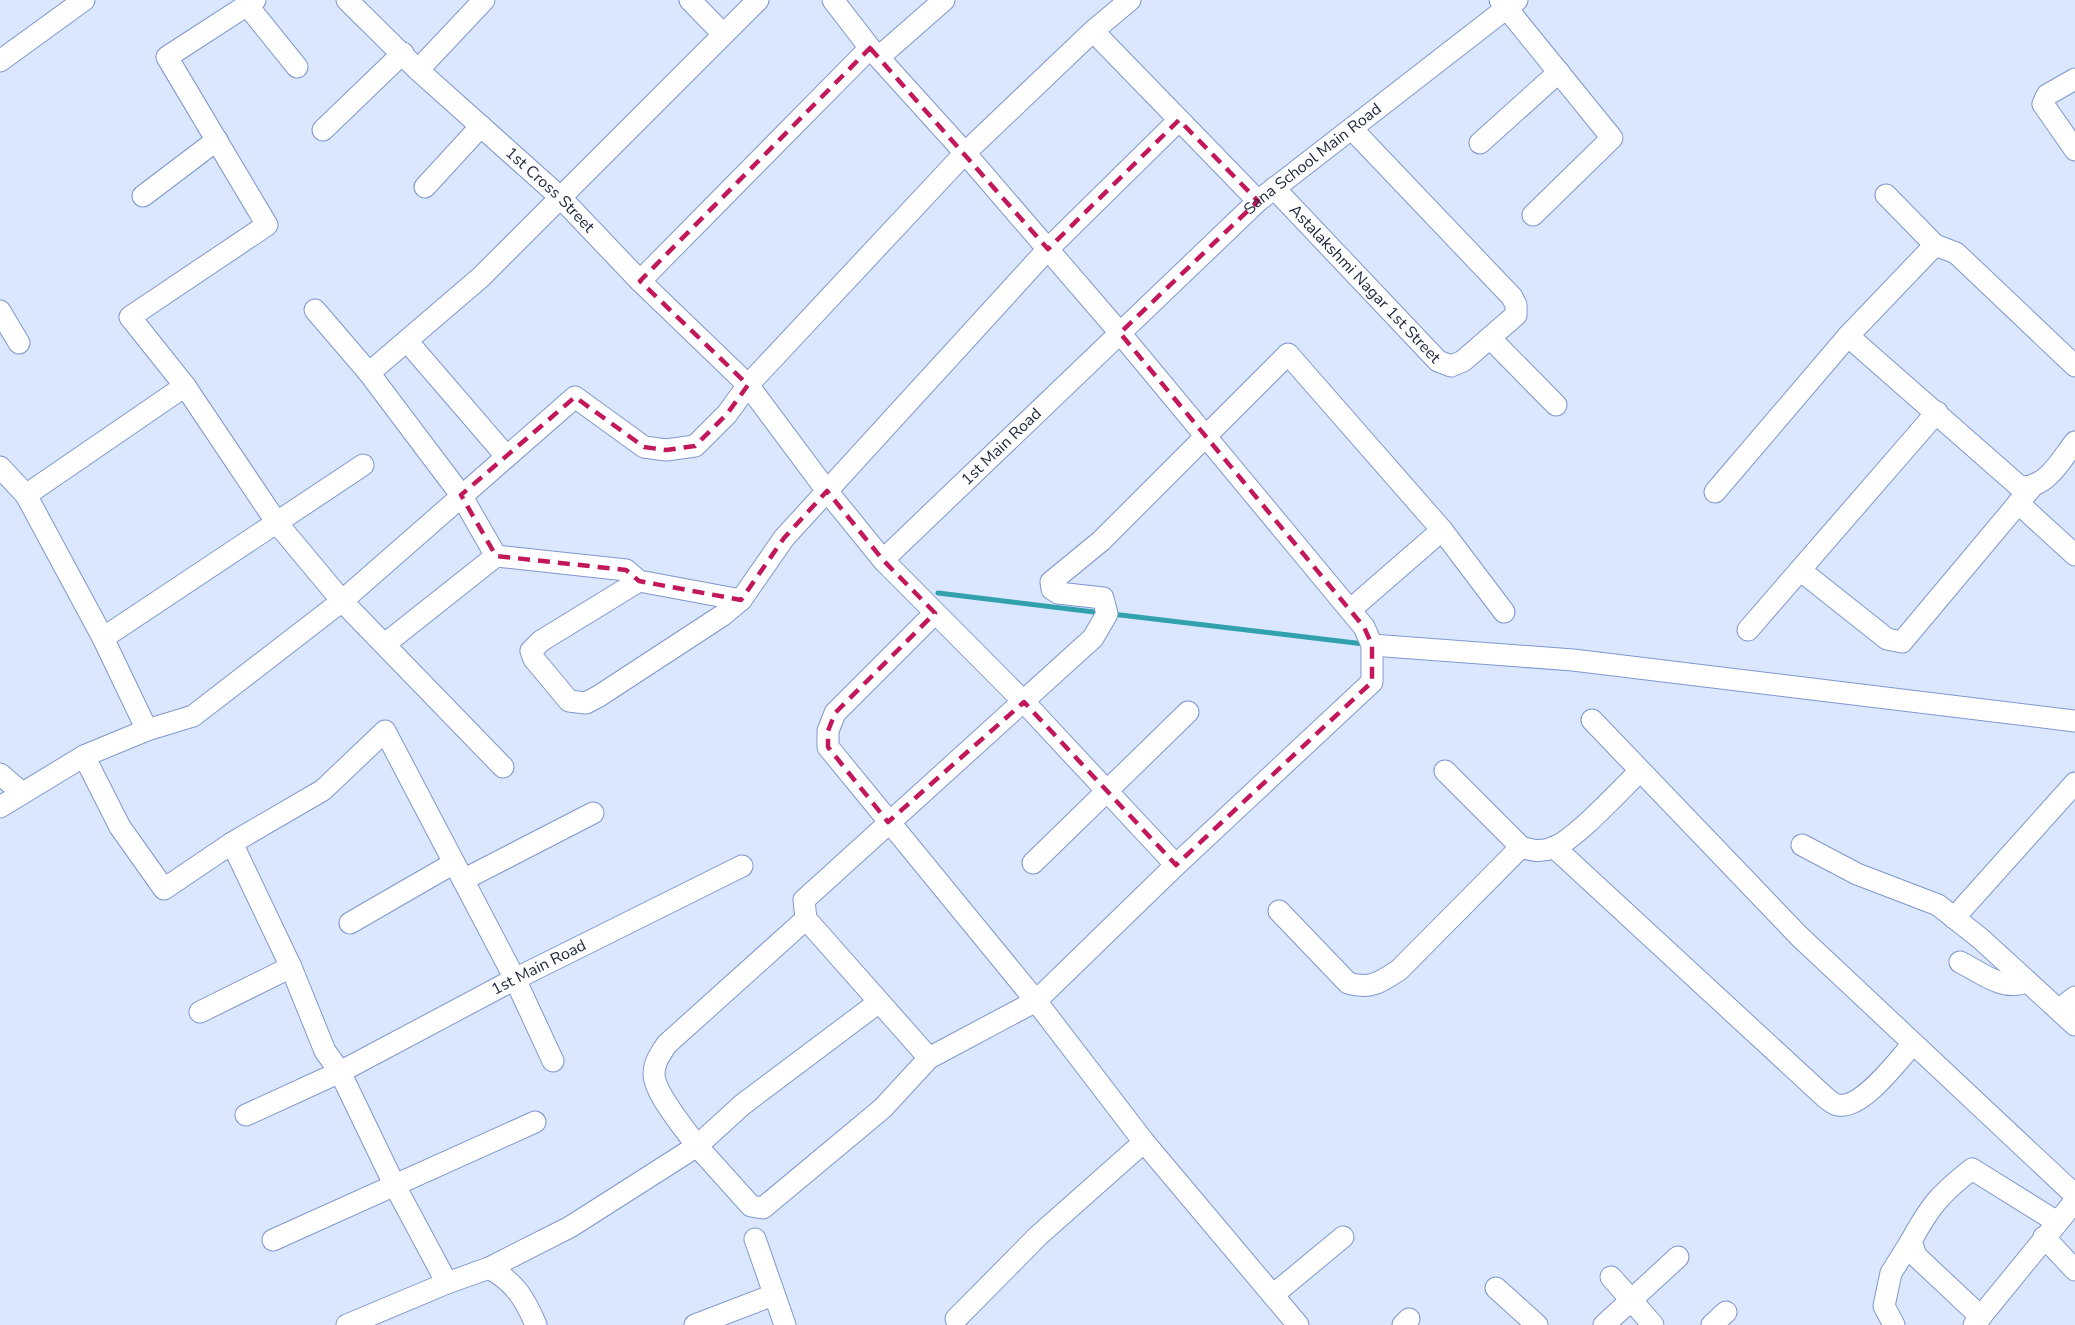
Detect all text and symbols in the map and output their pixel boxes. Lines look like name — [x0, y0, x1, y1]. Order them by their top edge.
street label: Sana School Main Road — [1239, 98, 1386, 220]
street label: 1st Cross Street — [501, 142, 600, 238]
street label: Astalakshmi Nagar 1st Street — [1284, 199, 1446, 368]
street label: 1st Main Road — [957, 403, 1046, 490]
street label: 1st Main Road — [488, 934, 590, 1001]

